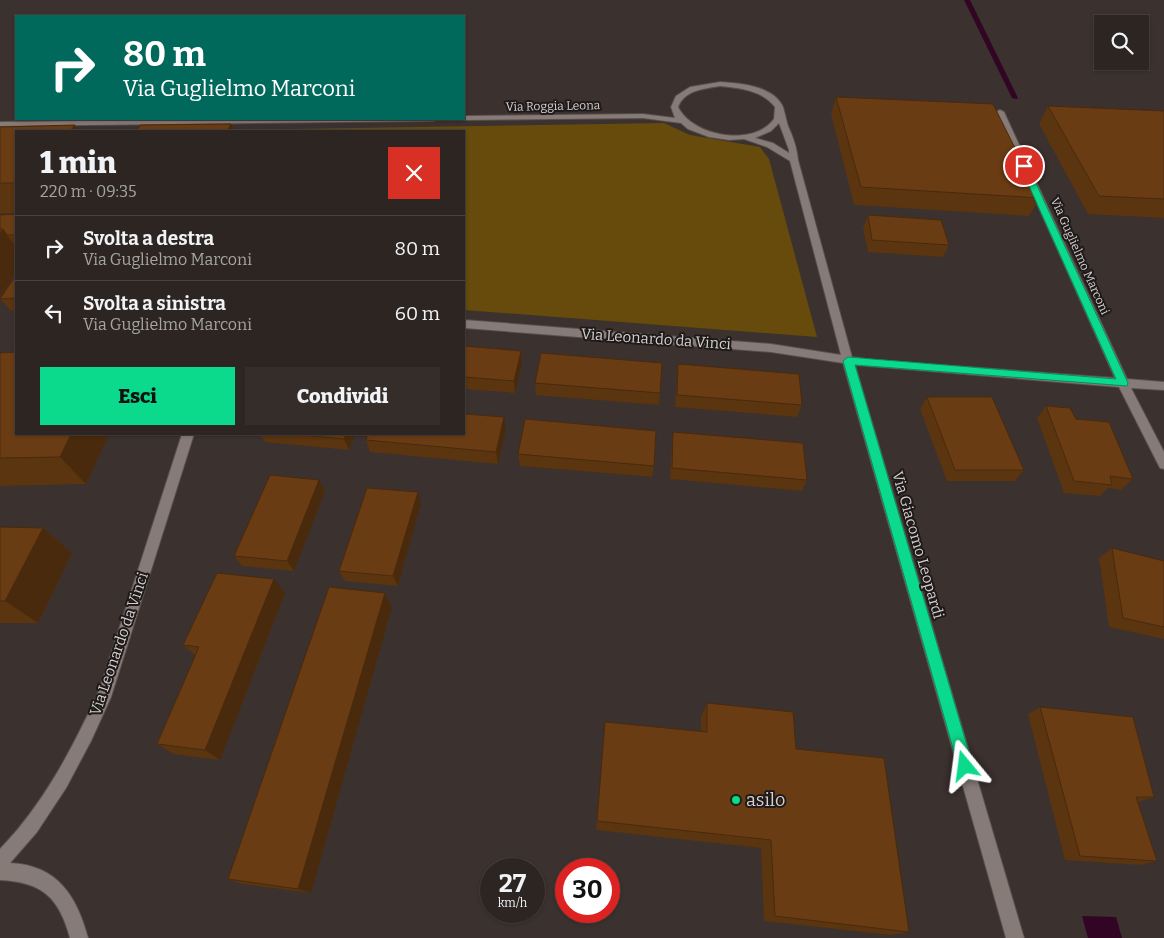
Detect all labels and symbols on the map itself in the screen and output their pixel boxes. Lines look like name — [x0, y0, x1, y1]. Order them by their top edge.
street label: Via Roggia Leona — [506, 98, 601, 114]
pin — [1003, 145, 1045, 187]
street label: Via Guglielmo Marconi — [1048, 195, 1112, 317]
street label: Via Leonardo da Vinci — [580, 325, 732, 353]
street label: Via Giacomo Leopardi — [888, 469, 948, 621]
street label: Via Leonardo da Vinci — [86, 570, 152, 718]
position arrow — [938, 739, 990, 791]
place label: asilo — [746, 789, 785, 811]
marker: asilo — [730, 794, 742, 806]
speed limit sign: 30 — [555, 858, 620, 923]

